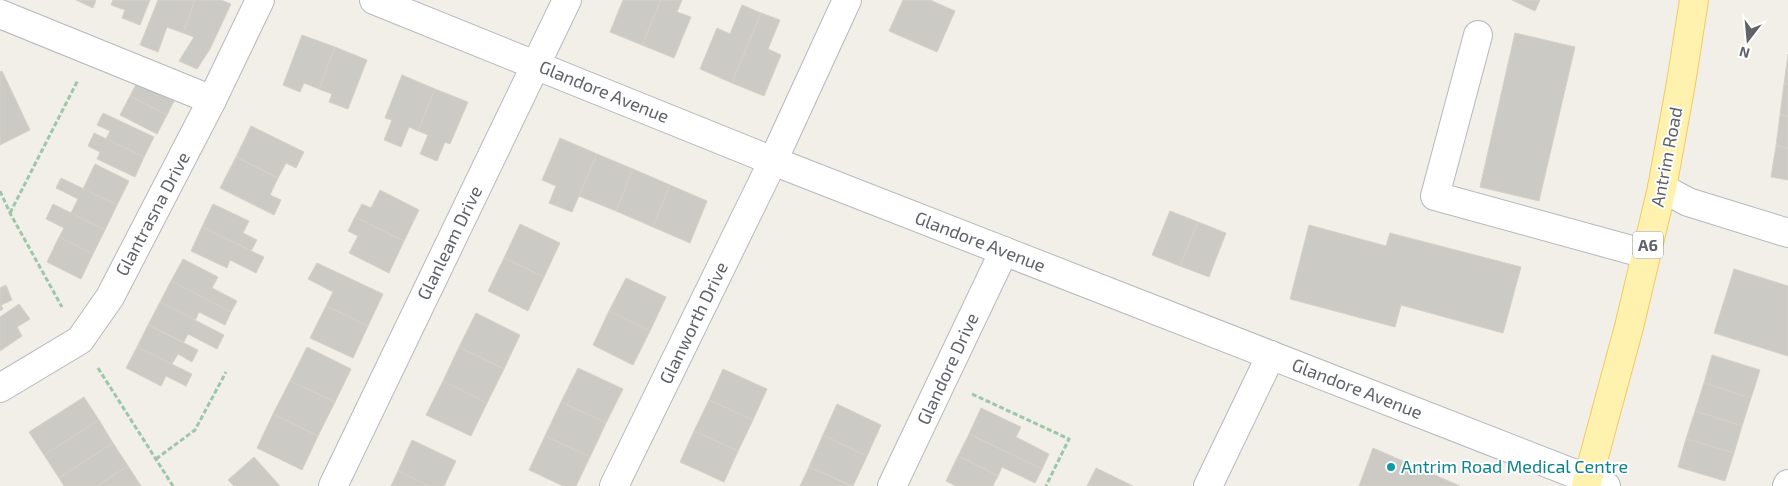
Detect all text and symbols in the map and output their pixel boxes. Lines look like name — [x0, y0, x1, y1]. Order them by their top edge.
north arrow — [1723, 15, 1773, 65]
text: N — [1737, 43, 1751, 63]
street label: Glandore Avenue — [536, 55, 673, 127]
street label: Antrim Road — [1646, 105, 1686, 209]
street label: Glantrasna Drive — [110, 148, 194, 279]
street label: Glanleam Drive — [412, 182, 486, 303]
street label: Glandore Avenue — [912, 206, 1049, 276]
road number: A6 — [1633, 232, 1663, 258]
street label: Glanworth Drive — [654, 258, 732, 387]
street label: Glandore Drive — [912, 309, 983, 428]
street label: Glandore Avenue — [1289, 353, 1426, 423]
place label: Antrim Road Medical Centre — [1401, 455, 1628, 477]
marker: Antrim Road Medical Centre — [1385, 461, 1397, 473]

